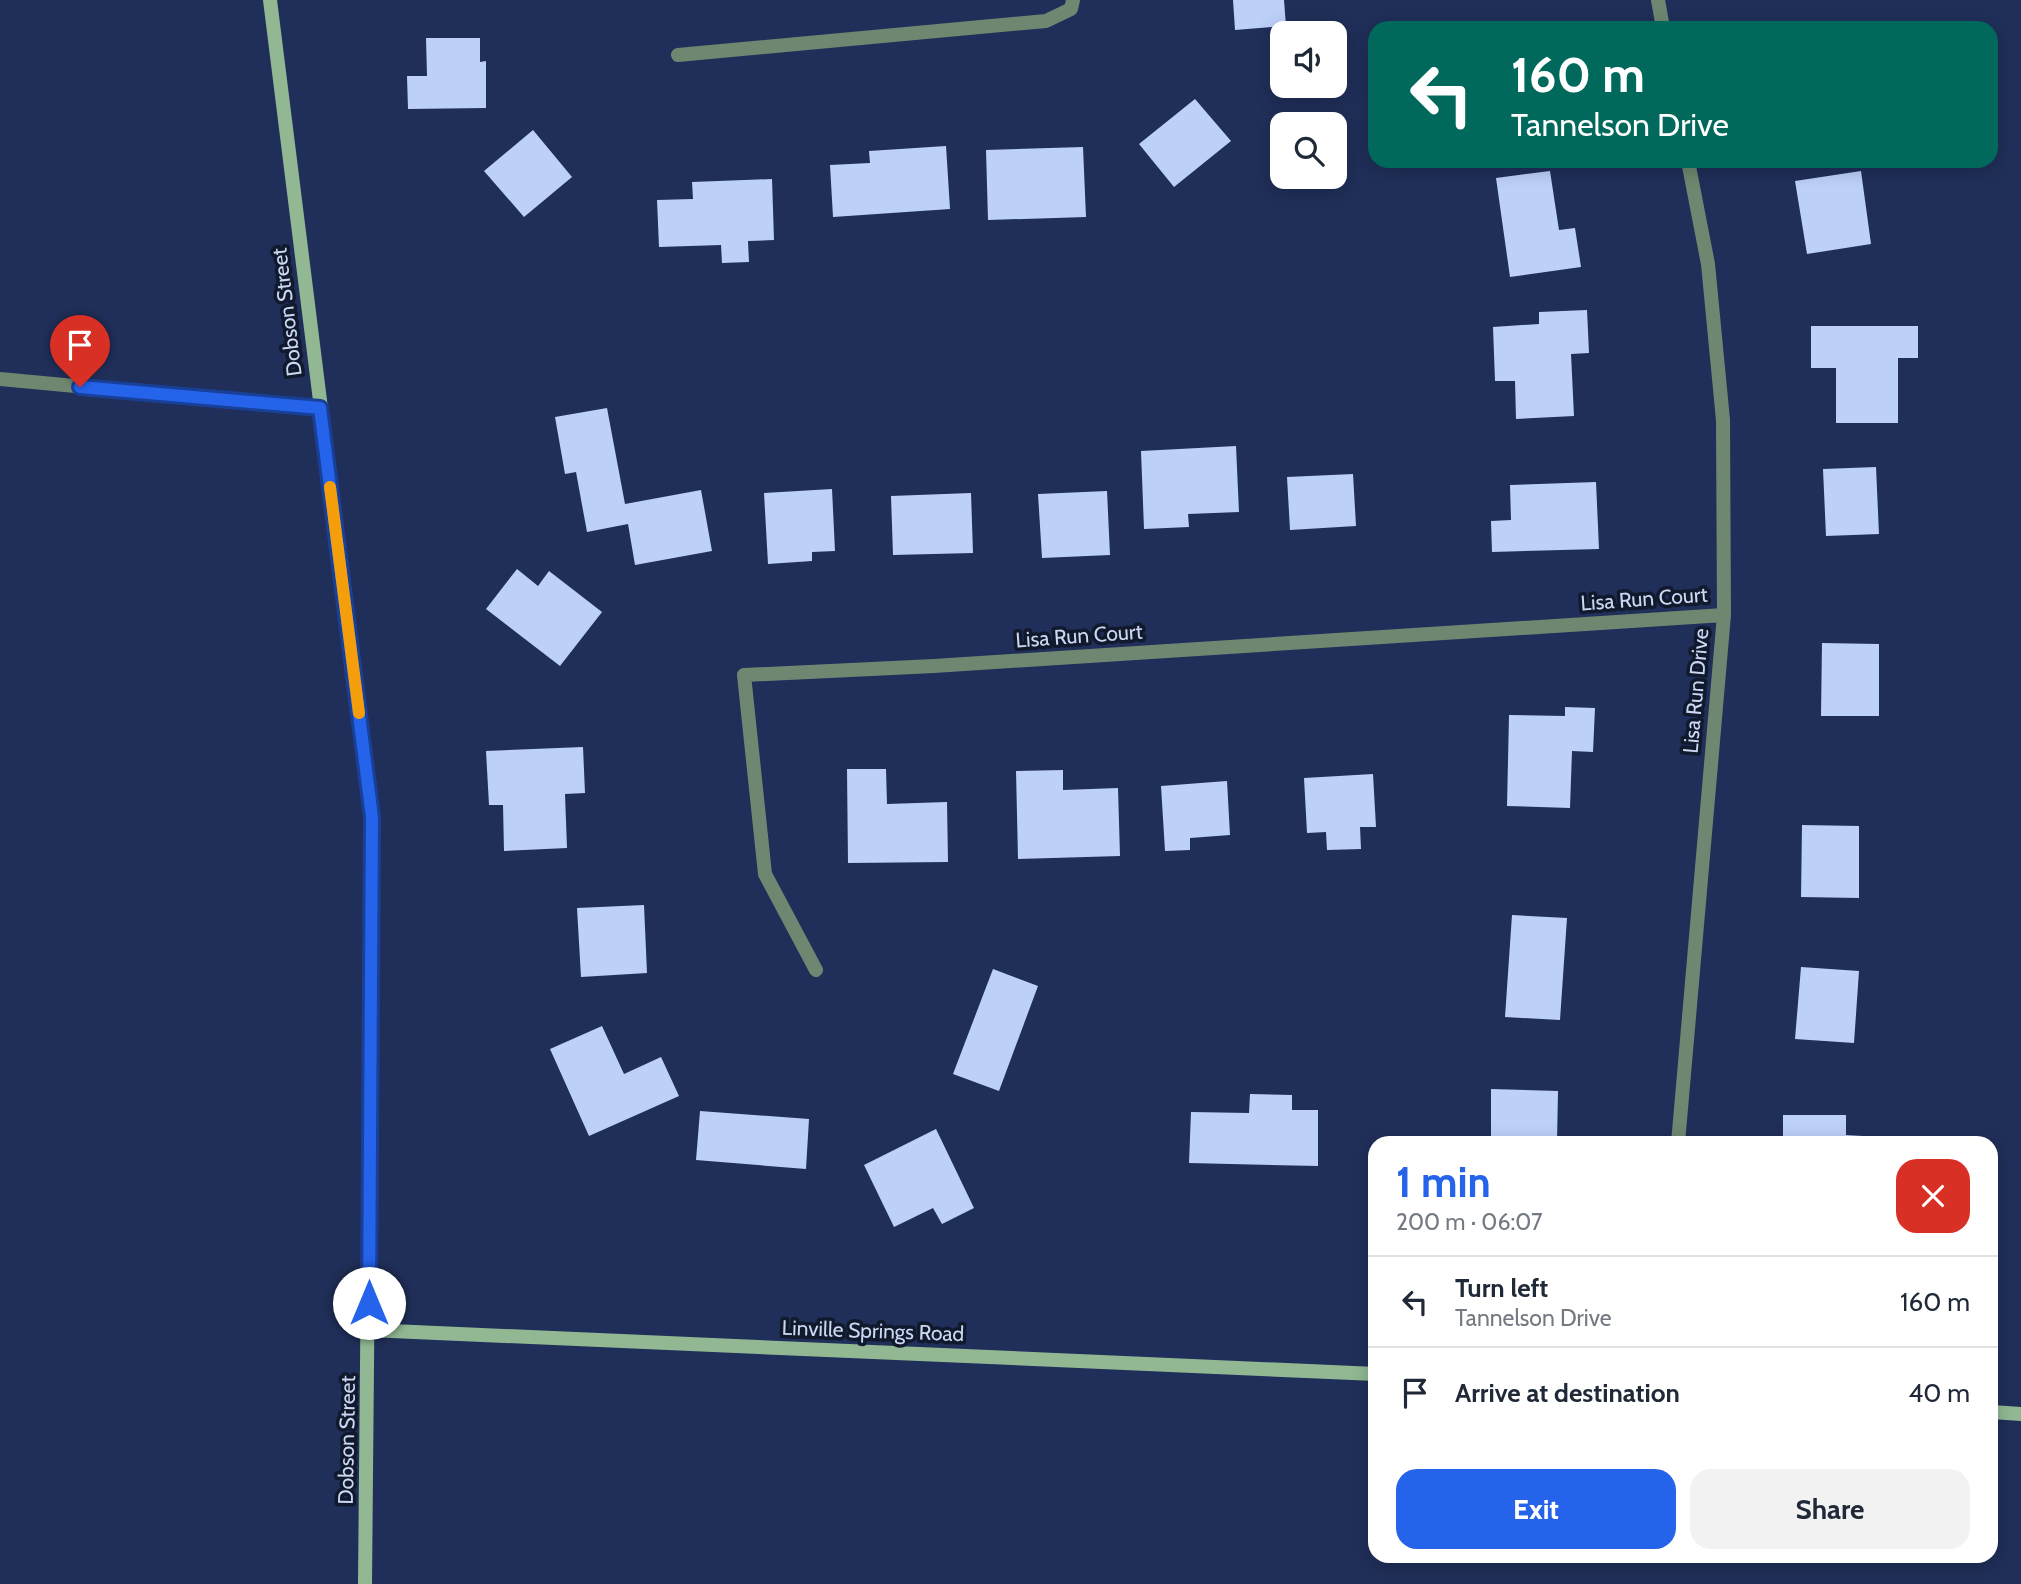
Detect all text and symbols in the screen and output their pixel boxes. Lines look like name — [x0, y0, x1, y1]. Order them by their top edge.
map controls — [1270, 21, 1347, 189]
button: sound — [1270, 21, 1347, 98]
text: 160 m — [1511, 45, 1645, 104]
icon: left — [1396, 49, 1487, 140]
text: Tannelson Drive — [1511, 105, 1729, 144]
button: search — [1270, 112, 1347, 189]
street label: Dobson Street — [266, 247, 307, 378]
pin — [50, 315, 110, 387]
icon: arrive — [61, 326, 99, 364]
street label: Lisa Run Court — [1580, 582, 1708, 615]
street label: Lisa Run Court — [1015, 619, 1143, 652]
street label: Lisa Run Drive — [1678, 627, 1713, 755]
text: 1 min — [1396, 1156, 1491, 1208]
button: close — [1896, 1159, 1970, 1233]
text: 200 m · 06:07 — [1396, 1208, 1543, 1236]
position arrow — [332, 1266, 406, 1340]
text: Turn left — [1455, 1272, 1548, 1304]
icon: left — [1396, 1283, 1434, 1321]
text: 160 m — [1900, 1286, 1970, 1318]
text: Tannelson Drive — [1455, 1304, 1612, 1332]
street label: Linville Springs Road — [781, 1315, 965, 1346]
icon: arrive — [1396, 1374, 1434, 1412]
street label: Dobson Street — [333, 1375, 360, 1505]
text: Arrive at destination — [1455, 1377, 1680, 1409]
text: 40 m — [1908, 1377, 1970, 1409]
button: Exit — [1396, 1469, 1676, 1549]
button: Share — [1690, 1469, 1970, 1549]

